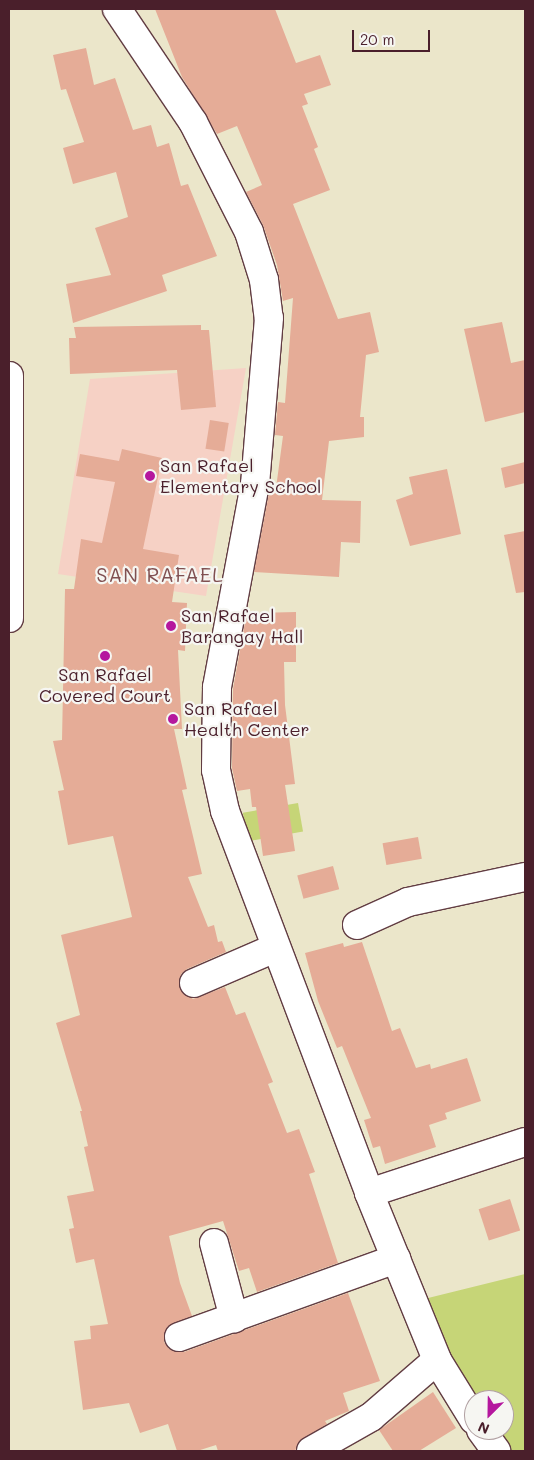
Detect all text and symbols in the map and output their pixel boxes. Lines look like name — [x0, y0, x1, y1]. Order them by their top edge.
scale bar — [354, 20, 432, 52]
text: 20 m — [360, 29, 394, 49]
place label: San Rafael Elementary School — [160, 455, 321, 498]
marker: San Rafael Elementary School — [144, 470, 156, 482]
district label: SAN RAFAEL — [95, 562, 225, 586]
place label: San Rafael Barangay Hall — [181, 605, 304, 648]
marker: San Rafael Barangay Hall — [165, 620, 177, 632]
marker: San Rafael Covered Court — [99, 650, 111, 662]
place label: San Rafael Covered Court — [39, 664, 171, 706]
place label: San Rafael Health Center — [184, 698, 310, 741]
marker: San Rafael Health Center — [166, 712, 180, 726]
north arrow — [464, 1390, 514, 1440]
text: N — [475, 1418, 492, 1439]

